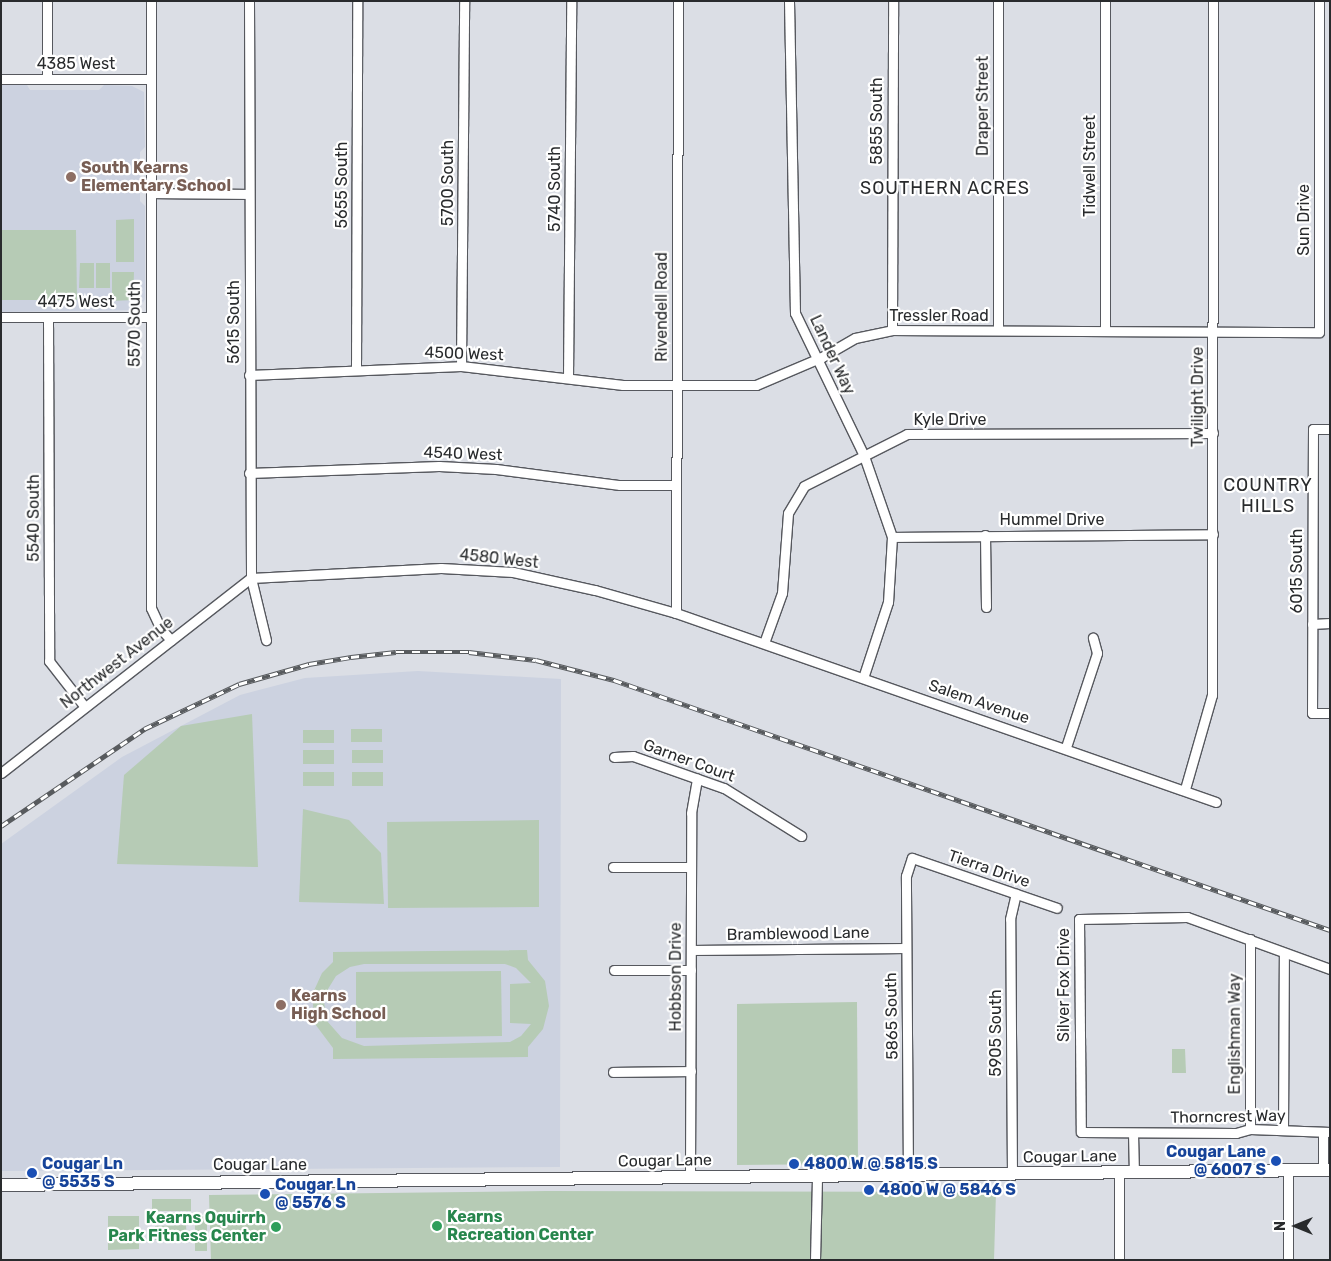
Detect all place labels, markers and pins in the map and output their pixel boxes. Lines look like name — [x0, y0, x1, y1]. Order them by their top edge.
place label: South Kearns Elementary School — [81, 158, 231, 196]
marker: South Kearns Elementary School — [65, 171, 77, 183]
place label: Kearns High School — [291, 986, 386, 1024]
marker: Kearns High School — [275, 999, 287, 1011]
place label: Cougar Lane @ 6007 S — [1166, 1142, 1266, 1180]
place label: Cougar Ln @ 5535 S — [42, 1154, 123, 1192]
place label: 4800 W @ 5815 S — [804, 1154, 938, 1174]
marker: Cougar Lane @ 6007 S — [1270, 1155, 1282, 1167]
marker: 4800 W @ 5815 S — [788, 1158, 800, 1170]
marker: Cougar Ln @ 5535 S — [26, 1167, 38, 1179]
place label: Cougar Ln @ 5576 S — [275, 1175, 356, 1213]
place label: 4800 W @ 5846 S — [879, 1180, 1016, 1200]
marker: 4800 W @ 5846 S — [863, 1184, 875, 1196]
marker: Cougar Ln @ 5576 S — [259, 1188, 271, 1200]
place label: Kearns Recreation Center — [447, 1207, 594, 1245]
place label: Kearns Oquirrh Park Fitness Center — [108, 1208, 266, 1246]
marker: Kearns Recreation Center — [431, 1220, 443, 1232]
marker: Kearns Oquirrh Park Fitness Center — [270, 1221, 282, 1233]

